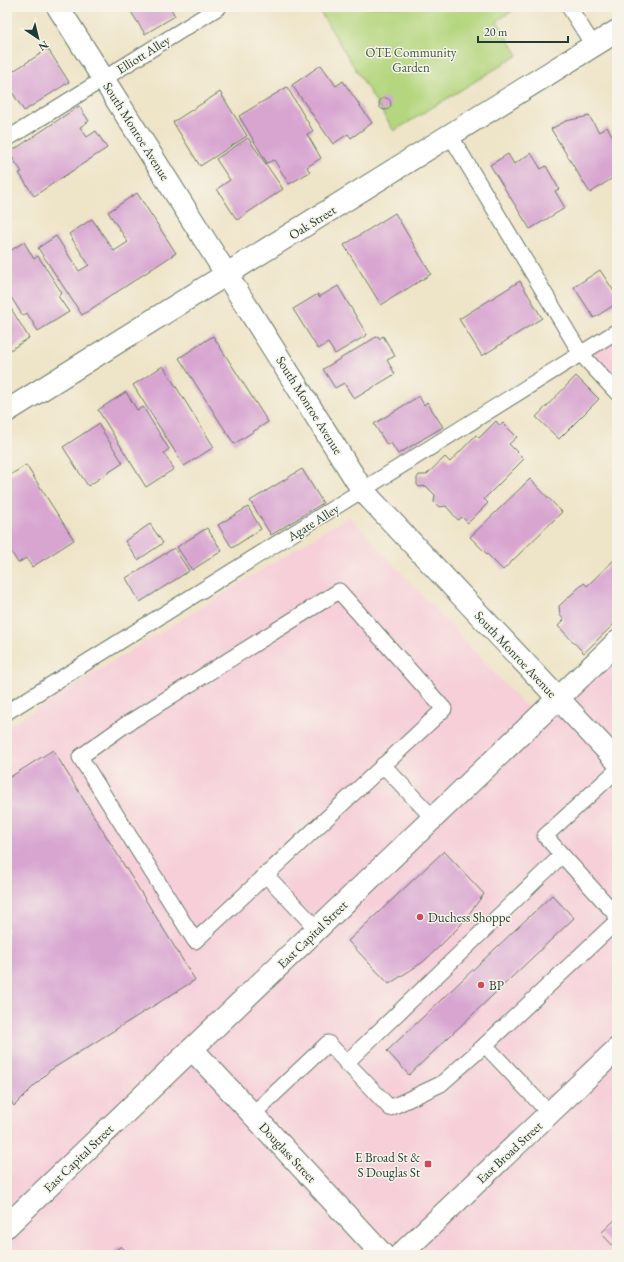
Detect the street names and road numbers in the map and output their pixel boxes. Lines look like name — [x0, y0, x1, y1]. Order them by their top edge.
street label: Elliott Alley — [113, 31, 173, 78]
street label: South Monroe Avenue — [99, 79, 174, 184]
street label: Oak Street — [286, 201, 339, 244]
street label: South Monroe Avenue — [272, 353, 347, 458]
street label: Agate Alley — [283, 500, 342, 545]
street label: South Monroe Avenue — [471, 607, 560, 702]
street label: East Capital Street — [274, 897, 351, 972]
street label: East Broad Street — [473, 1117, 546, 1187]
street label: Douglass Street — [255, 1119, 320, 1186]
street label: East Capital Street — [40, 1121, 117, 1196]

